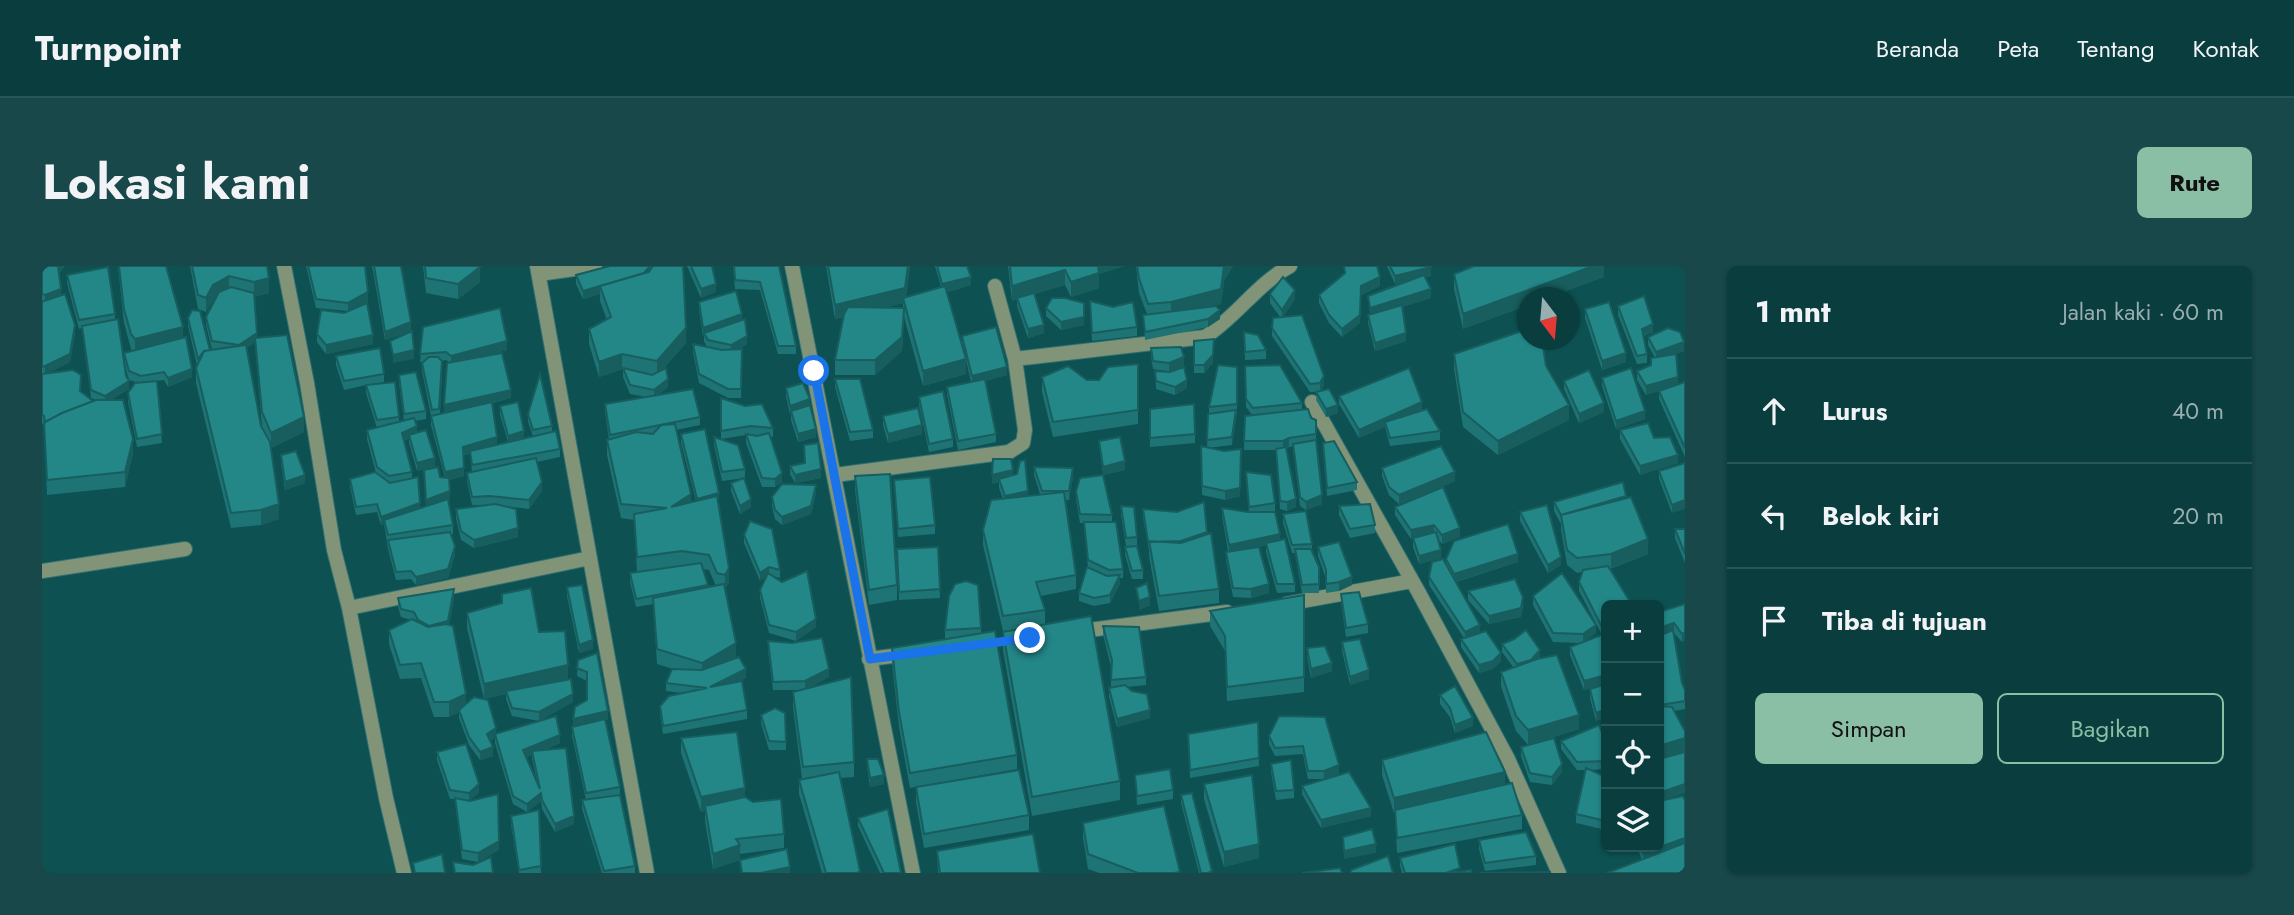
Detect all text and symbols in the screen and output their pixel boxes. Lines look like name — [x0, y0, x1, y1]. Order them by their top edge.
text: Turnpoint — [35, 25, 181, 72]
text: Beranda — [1876, 31, 1959, 66]
text: Peta — [1997, 31, 2039, 66]
text: Tentang — [2077, 31, 2155, 66]
text: Kontak — [2193, 31, 2259, 66]
text: Lokasi kami — [42, 147, 310, 217]
button: Rute — [2137, 147, 2252, 218]
north arrow — [1517, 287, 1580, 350]
text: 1 mnt — [1755, 290, 1831, 333]
text: Jalan kaki · 60 m — [2062, 295, 2224, 329]
route start — [798, 355, 829, 386]
icon: ahead — [1755, 392, 1793, 430]
text: Lurus — [1822, 392, 1888, 430]
text: 40 m — [2172, 394, 2224, 428]
icon: left — [1755, 497, 1793, 535]
text: Belok kiri — [1822, 497, 1939, 535]
text: 20 m — [2172, 499, 2224, 533]
map controls — [1601, 600, 1664, 852]
button: + — [1601, 600, 1664, 663]
icon: arrive — [1755, 602, 1793, 640]
text: Tiba di tujuan — [1822, 602, 1987, 640]
route end — [1014, 622, 1045, 653]
button: − — [1601, 663, 1664, 726]
button: Simpan — [1755, 693, 1983, 764]
button: Bagikan — [1997, 693, 2224, 764]
button: locate — [1601, 726, 1664, 789]
button: layers — [1601, 789, 1664, 852]

